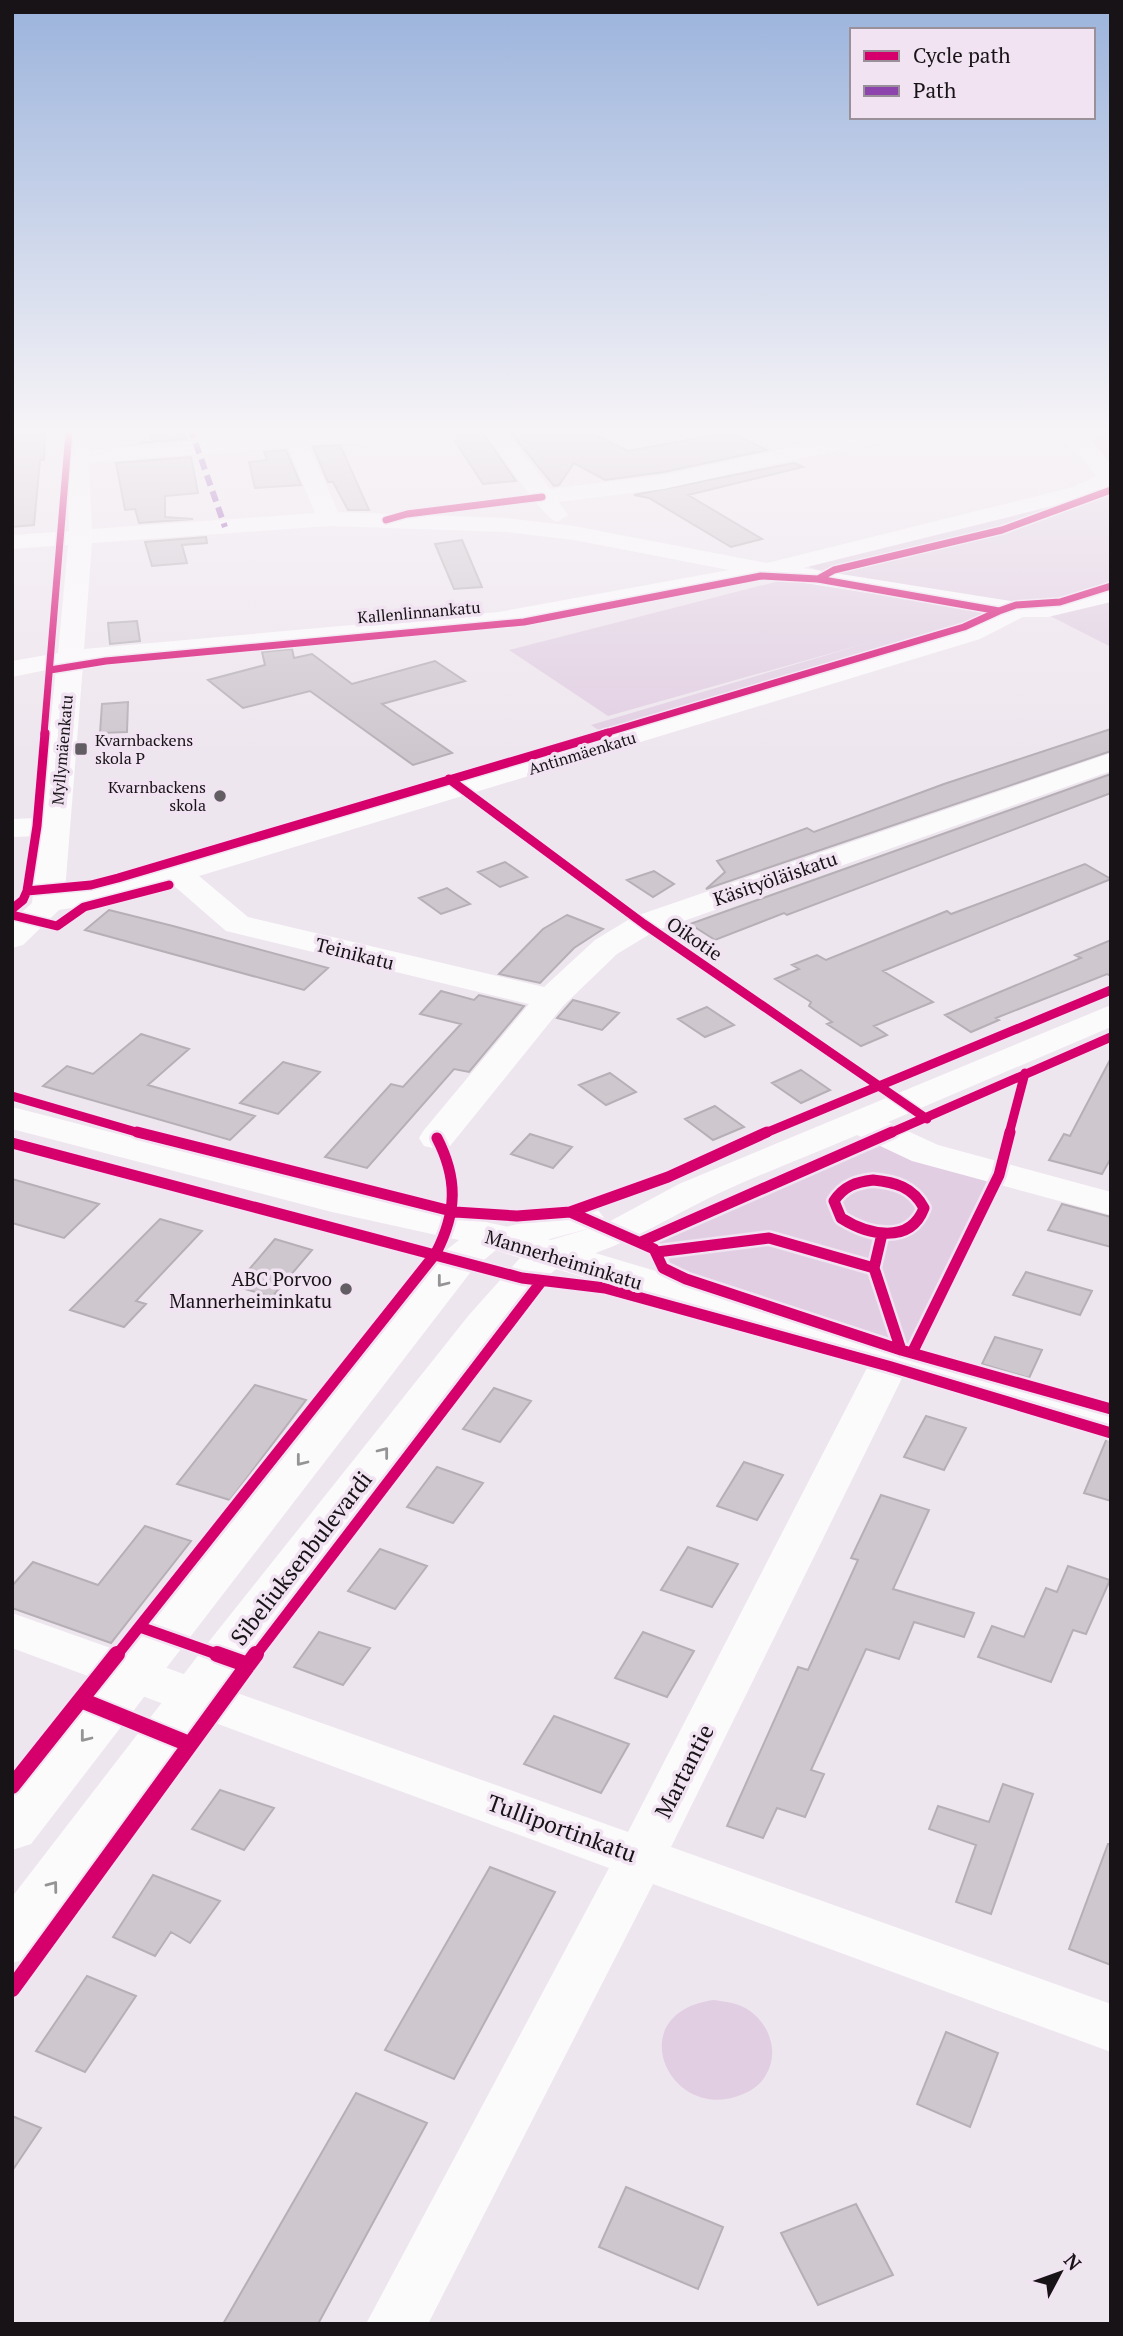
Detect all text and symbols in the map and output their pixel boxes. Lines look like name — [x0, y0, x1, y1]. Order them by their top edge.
legend — [850, 28, 1095, 119]
text: Cycle path — [913, 41, 1011, 69]
text: Path — [913, 76, 956, 104]
street label: Kallenlinnankatu — [357, 596, 481, 628]
street label: Myllymäenkatu — [46, 694, 78, 806]
street label: Antinmäenkatu — [525, 726, 639, 780]
place label: Kvarnbackens skola P — [95, 729, 193, 769]
marker: Kvarnbackens skola P — [73, 741, 89, 757]
place label: Kvarnbackens skola — [108, 776, 206, 816]
marker: Kvarnbackens skola — [212, 788, 228, 804]
street label: Käsityöläiskatu — [710, 845, 840, 911]
street label: Oikotie — [662, 910, 728, 966]
street label: Teinikatu — [313, 931, 397, 975]
street label: Mannerheiminkatu — [483, 1223, 646, 1295]
place label: ABC Porvoo Mannerheiminkatu — [169, 1266, 332, 1313]
one-way arrow — [437, 1275, 450, 1287]
marker: ABC Porvoo Mannerheiminkatu — [338, 1281, 354, 1297]
one-way arrow — [376, 1447, 389, 1459]
one-way arrow — [297, 1454, 310, 1466]
street label: Sibeliuksenbulevardi — [223, 1464, 379, 1651]
street label: Martantie — [647, 1719, 721, 1823]
one-way arrow — [81, 1729, 94, 1741]
street label: Tulliportinkatu — [483, 1787, 641, 1869]
one-way arrow — [45, 1881, 57, 1894]
north arrow — [1025, 2238, 1095, 2308]
text: N — [1059, 2248, 1088, 2276]

